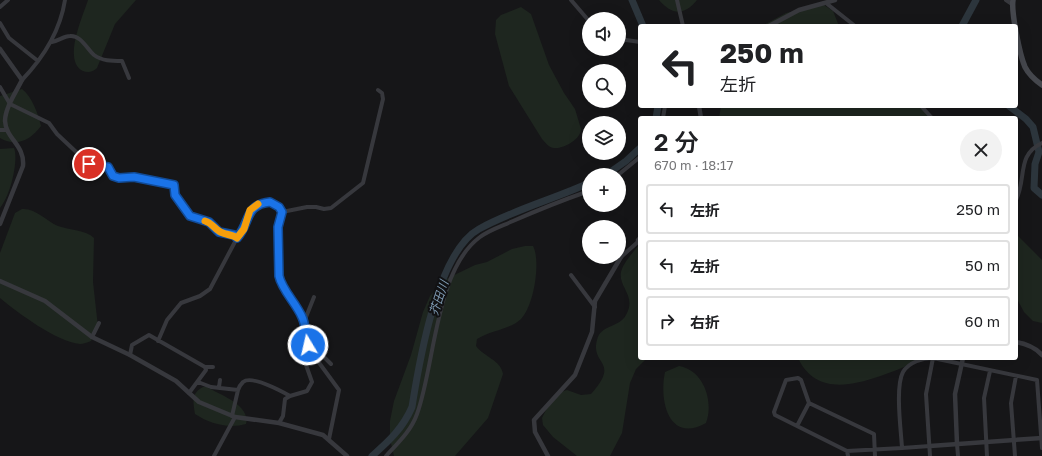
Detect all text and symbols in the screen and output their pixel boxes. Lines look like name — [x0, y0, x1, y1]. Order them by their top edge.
map controls — [582, 12, 626, 264]
button: sound — [582, 12, 626, 56]
text: 250 m — [720, 36, 804, 69]
icon: left — [654, 40, 706, 92]
button: search — [582, 64, 626, 108]
text: 左折 — [720, 73, 756, 95]
button: layers — [582, 116, 626, 160]
text: 2 分 — [654, 127, 698, 156]
button: close — [960, 129, 1002, 171]
pin — [72, 147, 106, 181]
icon: arrive — [78, 153, 100, 175]
text: 670 m · 18:17 — [654, 157, 733, 173]
button: + — [582, 168, 626, 212]
icon: left — [656, 198, 678, 220]
text: 250 m — [956, 200, 1000, 218]
text: 左折 — [690, 201, 720, 219]
button: − — [582, 220, 626, 264]
icon: left — [656, 254, 678, 276]
text: 50 m — [965, 256, 1000, 274]
text: 左折 — [690, 257, 720, 275]
water label: 芥田川 — [426, 277, 452, 317]
icon: right — [656, 310, 678, 332]
text: 60 m — [965, 312, 1000, 330]
text: 右折 — [690, 313, 720, 331]
position arrow — [287, 324, 329, 366]

